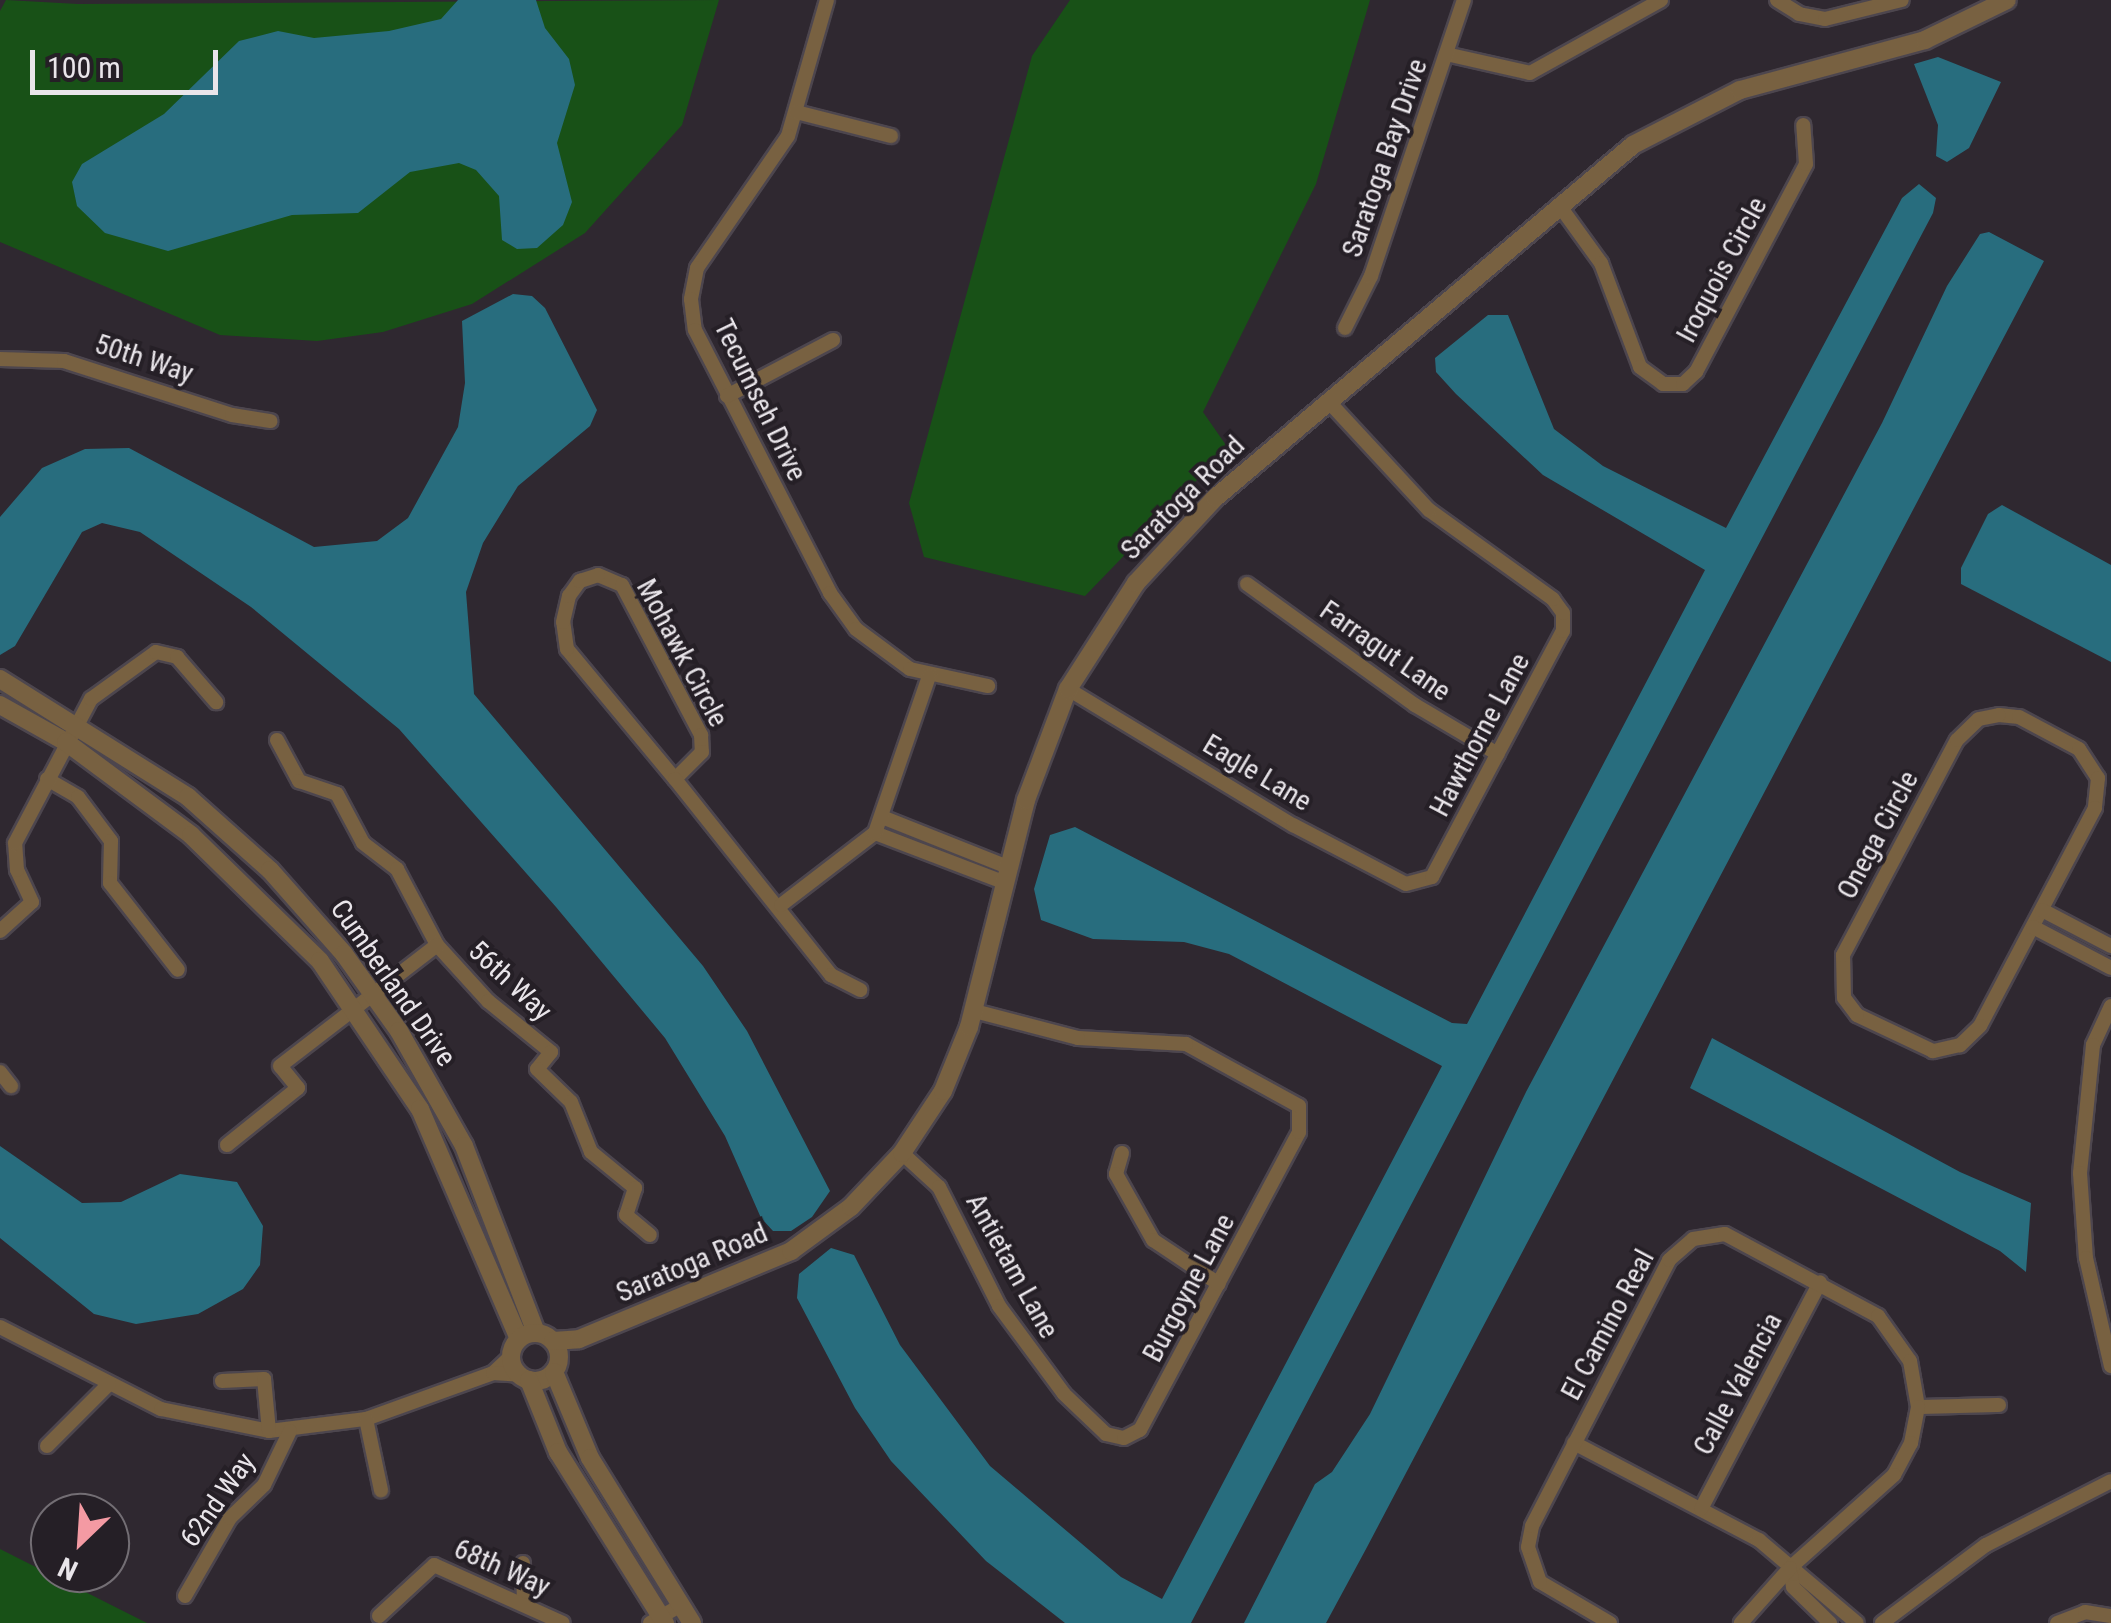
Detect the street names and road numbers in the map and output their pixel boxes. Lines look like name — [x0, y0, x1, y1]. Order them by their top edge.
street label: Saratoga Bay Drive — [1335, 54, 1435, 262]
street label: Iroquois Circle — [1670, 192, 1774, 348]
street label: Tecumseh Drive — [706, 314, 814, 486]
street label: 50th Way — [90, 327, 198, 391]
street label: Saratoga Road — [1114, 429, 1252, 567]
street label: Mohawk Circle — [629, 573, 735, 733]
street label: Farragut Lane — [1313, 594, 1457, 708]
street label: Hawthorne Lane — [1423, 648, 1537, 822]
street label: Eagle Lane — [1197, 728, 1317, 818]
street label: Onega Circle — [1830, 765, 1926, 905]
street label: Cumberland Drive — [323, 893, 463, 1073]
street label: 56th Way — [461, 934, 559, 1028]
street label: Antietam Lane — [958, 1188, 1066, 1344]
street label: Burgoyne Lane — [1136, 1208, 1242, 1368]
street label: Saratoga Road — [611, 1216, 773, 1310]
street label: El Camino Real — [1554, 1244, 1662, 1406]
street label: Calle Valencia — [1687, 1307, 1789, 1461]
street label: 62nd Way — [173, 1446, 263, 1554]
street label: 68th Way — [449, 1532, 555, 1604]

